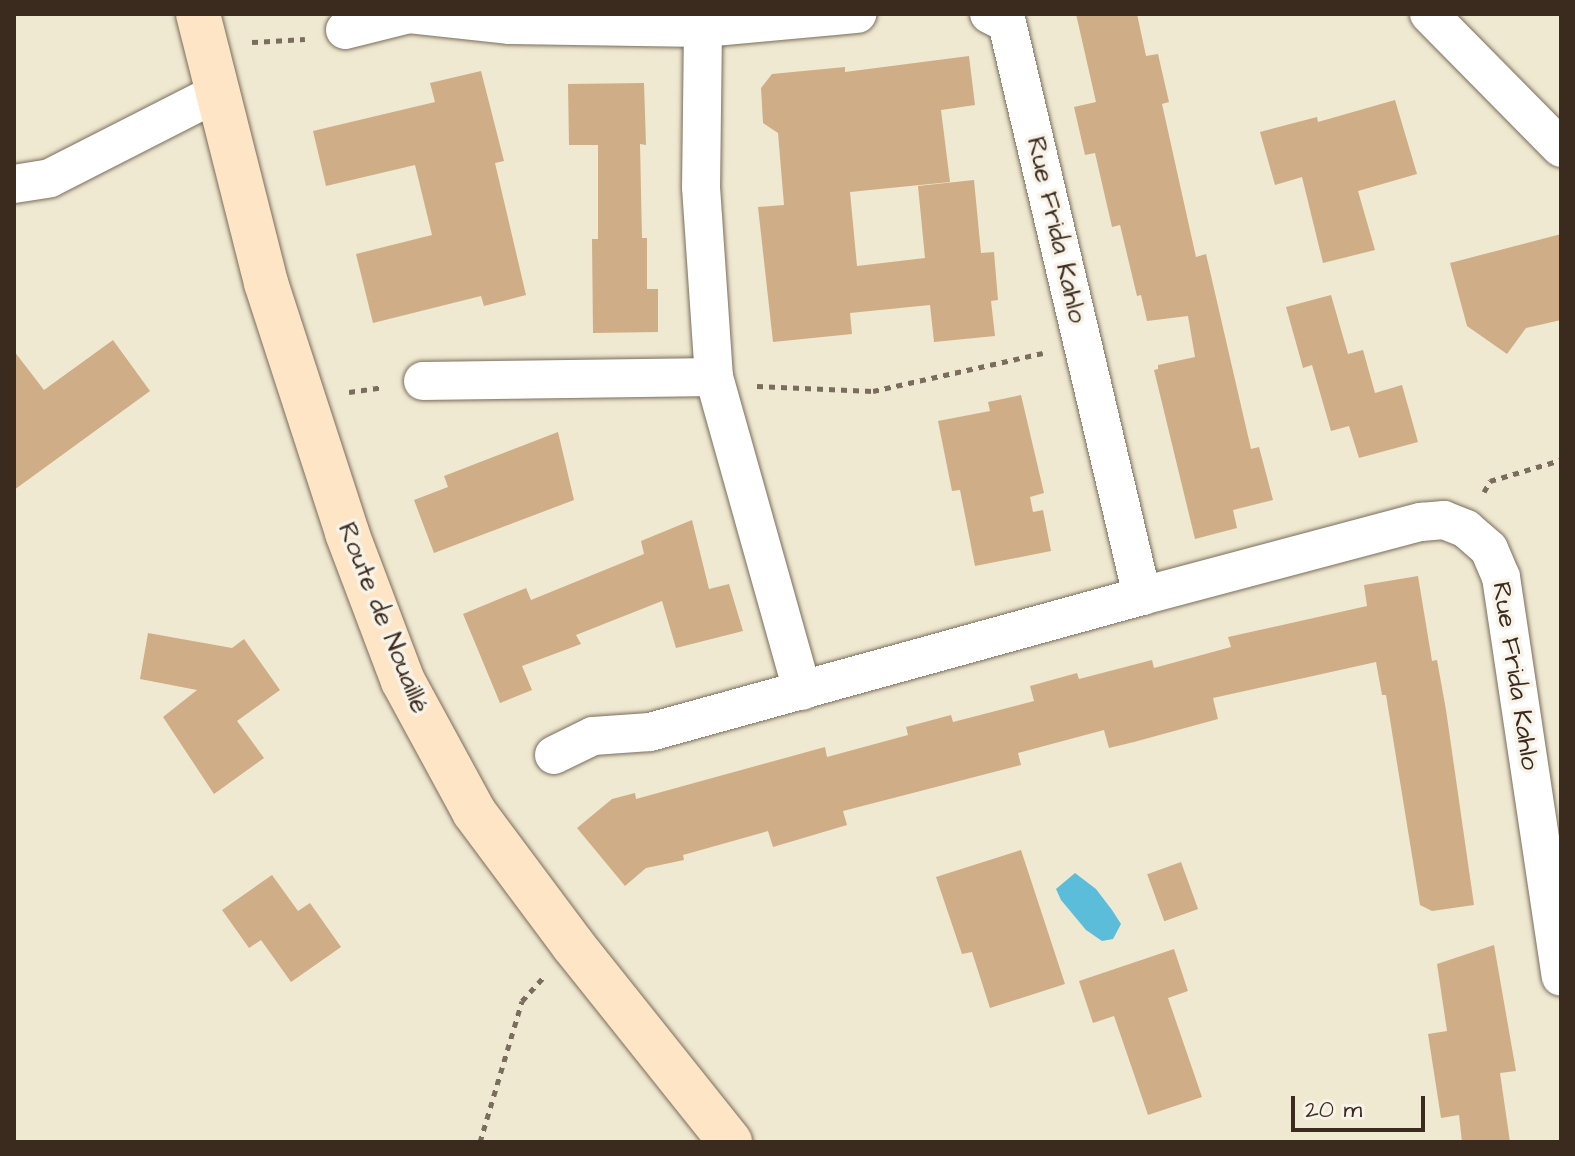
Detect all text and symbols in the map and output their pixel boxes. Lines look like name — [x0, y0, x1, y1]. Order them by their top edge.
street label: Rue Frida Kahlo — [1019, 134, 1093, 326]
street label: Route de Nouaillé — [331, 518, 435, 718]
street label: Rue Frida Kahlo — [1485, 580, 1545, 772]
scale bar — [1295, 1080, 1429, 1130]
text: 20 m — [1305, 1093, 1362, 1127]

